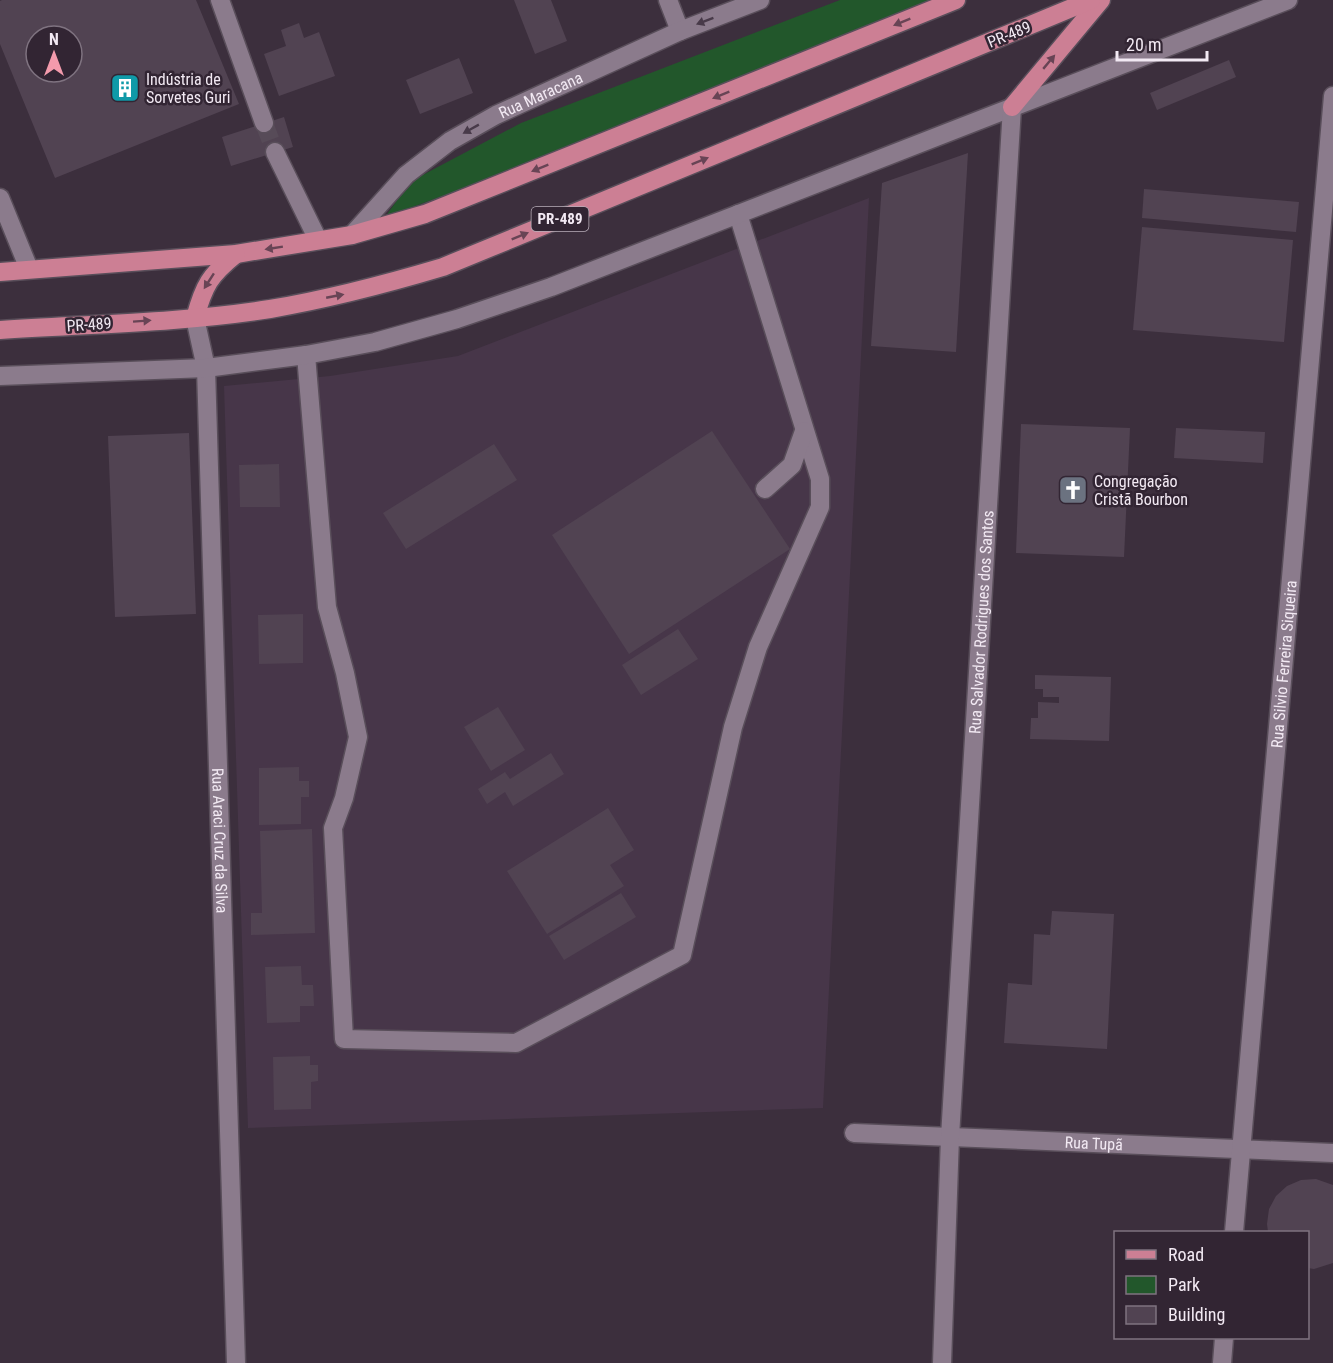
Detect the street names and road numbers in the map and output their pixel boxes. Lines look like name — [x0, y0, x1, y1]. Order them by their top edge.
street label: PR-489 — [985, 17, 1034, 52]
street label: Rua Maracana — [496, 68, 586, 123]
road number: PR-489 — [532, 207, 588, 231]
street label: PR-489 — [66, 313, 112, 336]
street label: Rua Salvador Rodrigues dos Santos — [965, 510, 998, 734]
street label: Rua Silvio Ferreira Siqueira — [1267, 580, 1301, 749]
street label: Rua Araci Cruz da Silva — [208, 768, 231, 914]
street label: Rua Tupã — [1064, 1133, 1123, 1154]

